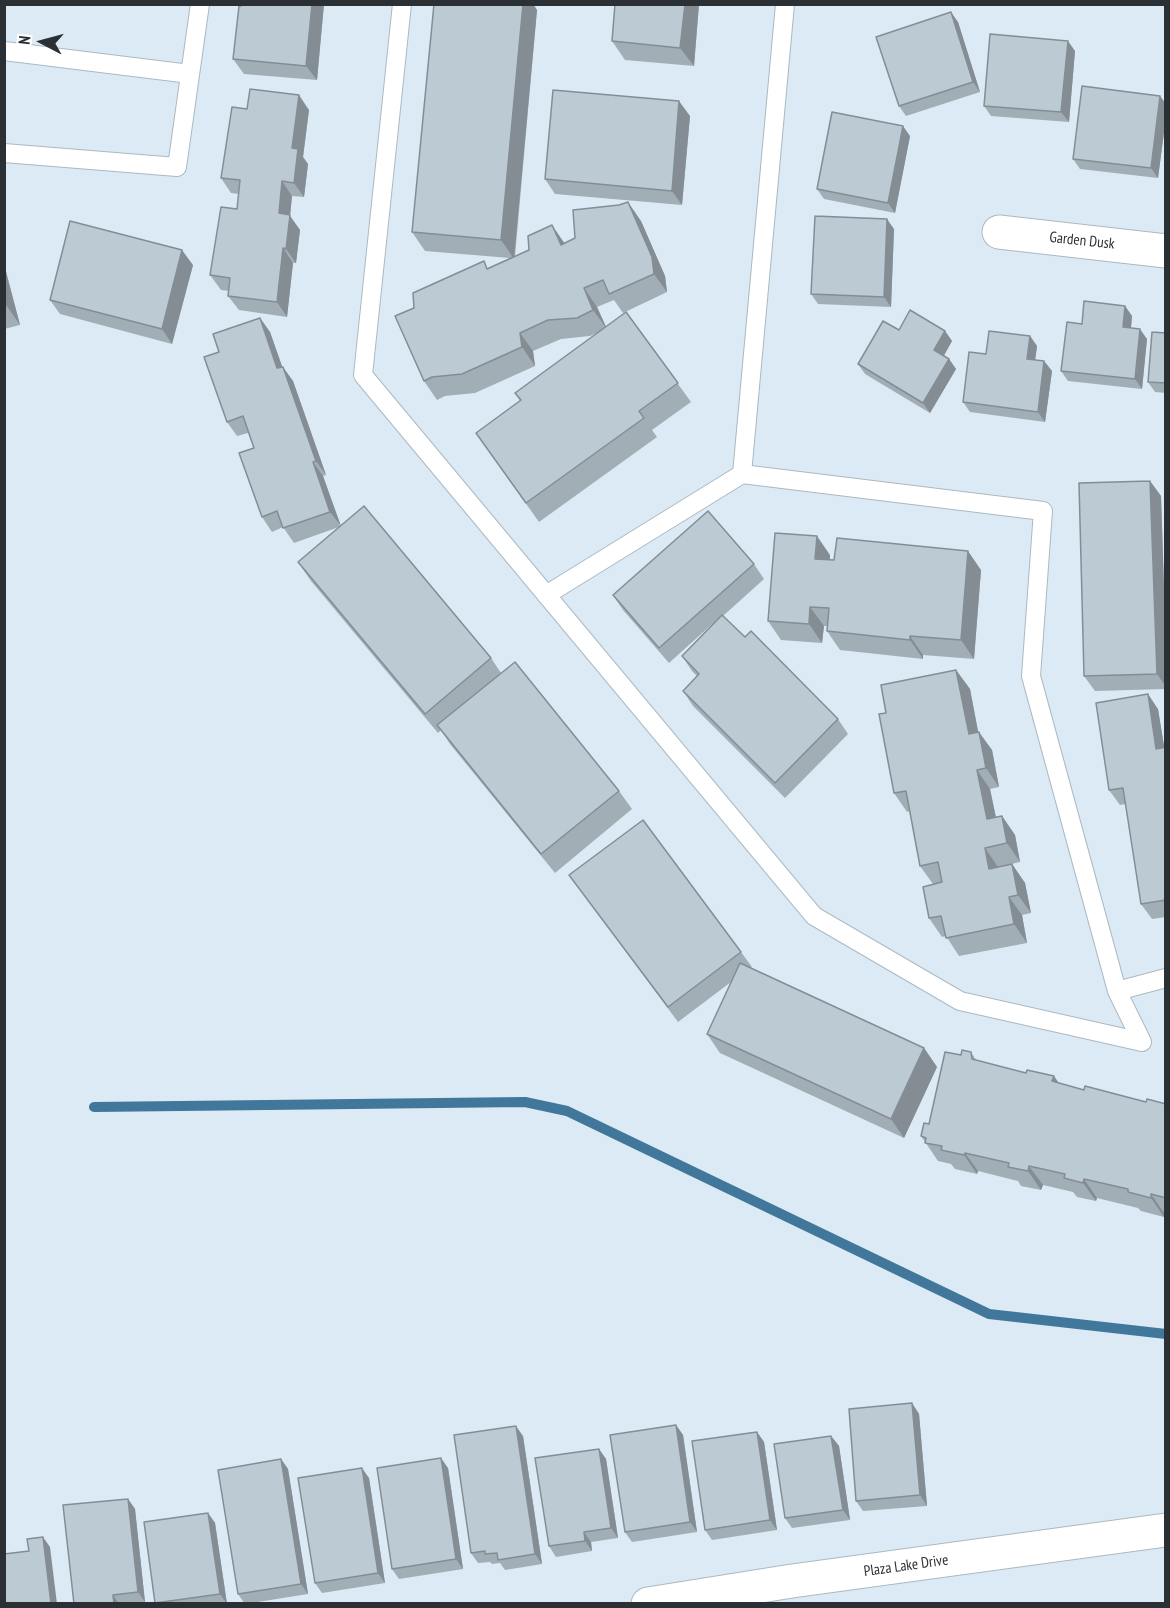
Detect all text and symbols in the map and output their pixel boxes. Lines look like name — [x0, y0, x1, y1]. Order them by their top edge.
north arrow — [12, 12, 72, 72]
text: N — [14, 35, 34, 45]
street label: Garden Dusk — [1049, 229, 1115, 253]
street label: Plaza Lake Drive — [863, 1551, 949, 1581]

